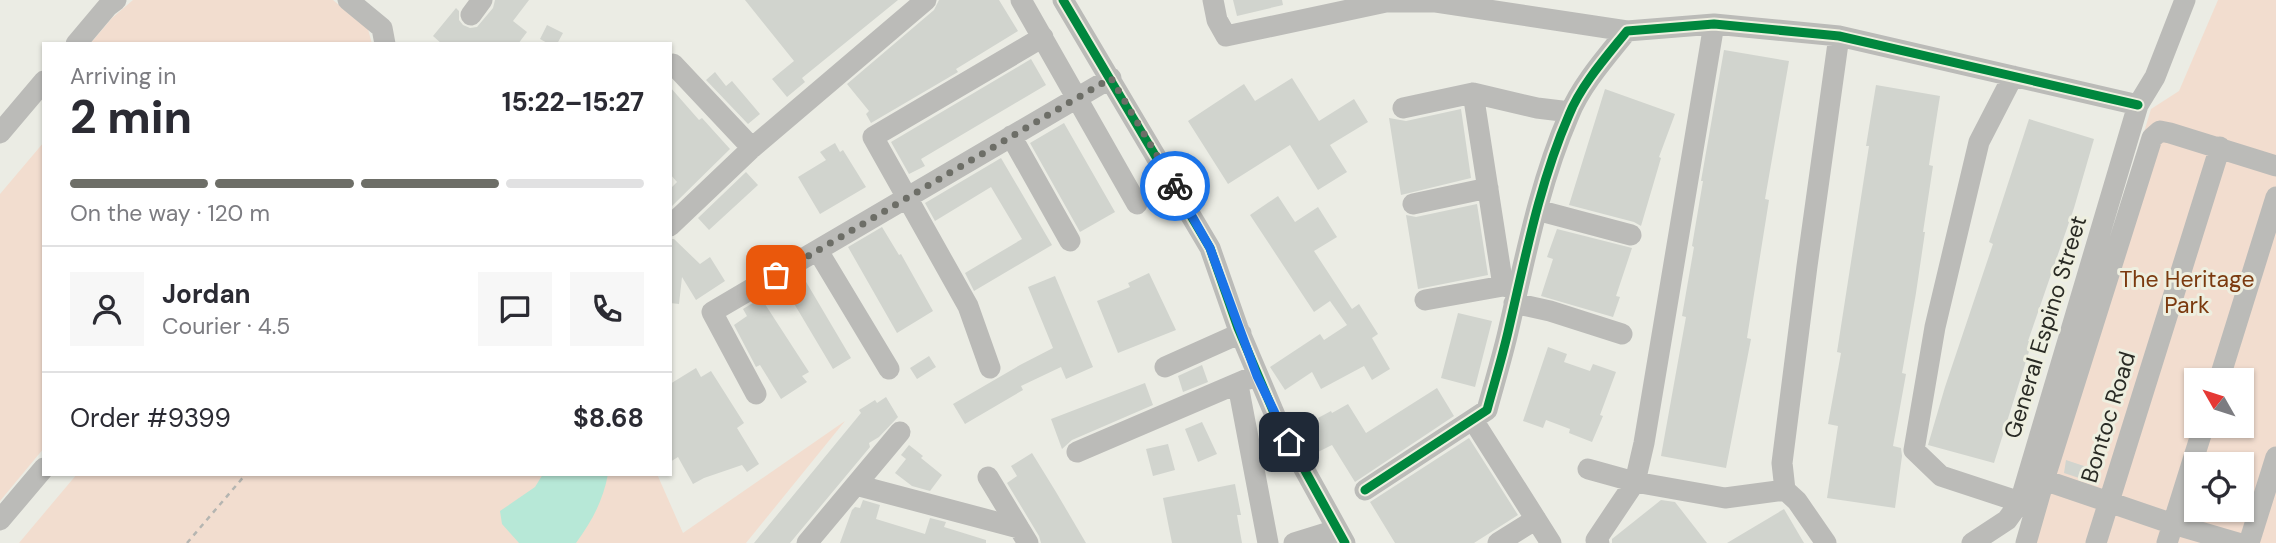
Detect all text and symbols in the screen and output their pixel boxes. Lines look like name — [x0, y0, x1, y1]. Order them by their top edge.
text: Arriving in — [70, 61, 176, 91]
text: 15:22–15:27 — [502, 85, 644, 119]
text: 2 min — [70, 87, 192, 147]
courier — [1140, 151, 1210, 221]
icon: bike — [1156, 167, 1194, 205]
text: On the way · 120 m — [70, 198, 270, 228]
street label: General Espino Street — [1997, 212, 2093, 442]
pin — [746, 245, 806, 305]
icon: bag — [757, 256, 795, 294]
park label: The Heritage Park — [2119, 264, 2255, 320]
button: person — [70, 272, 144, 346]
button: chat — [478, 272, 552, 346]
button: phone — [570, 272, 644, 346]
text: Jordan — [162, 277, 251, 311]
text: Courier · 4.5 — [162, 311, 290, 341]
street label: Bontoc Road — [2074, 348, 2142, 486]
north arrow — [2184, 368, 2254, 438]
map controls — [2184, 368, 2254, 522]
text: Order #9399 — [70, 401, 231, 435]
text: $8.68 — [573, 401, 644, 435]
pin — [1259, 412, 1319, 472]
icon: home — [1270, 423, 1308, 461]
button: locate — [2184, 452, 2254, 522]

